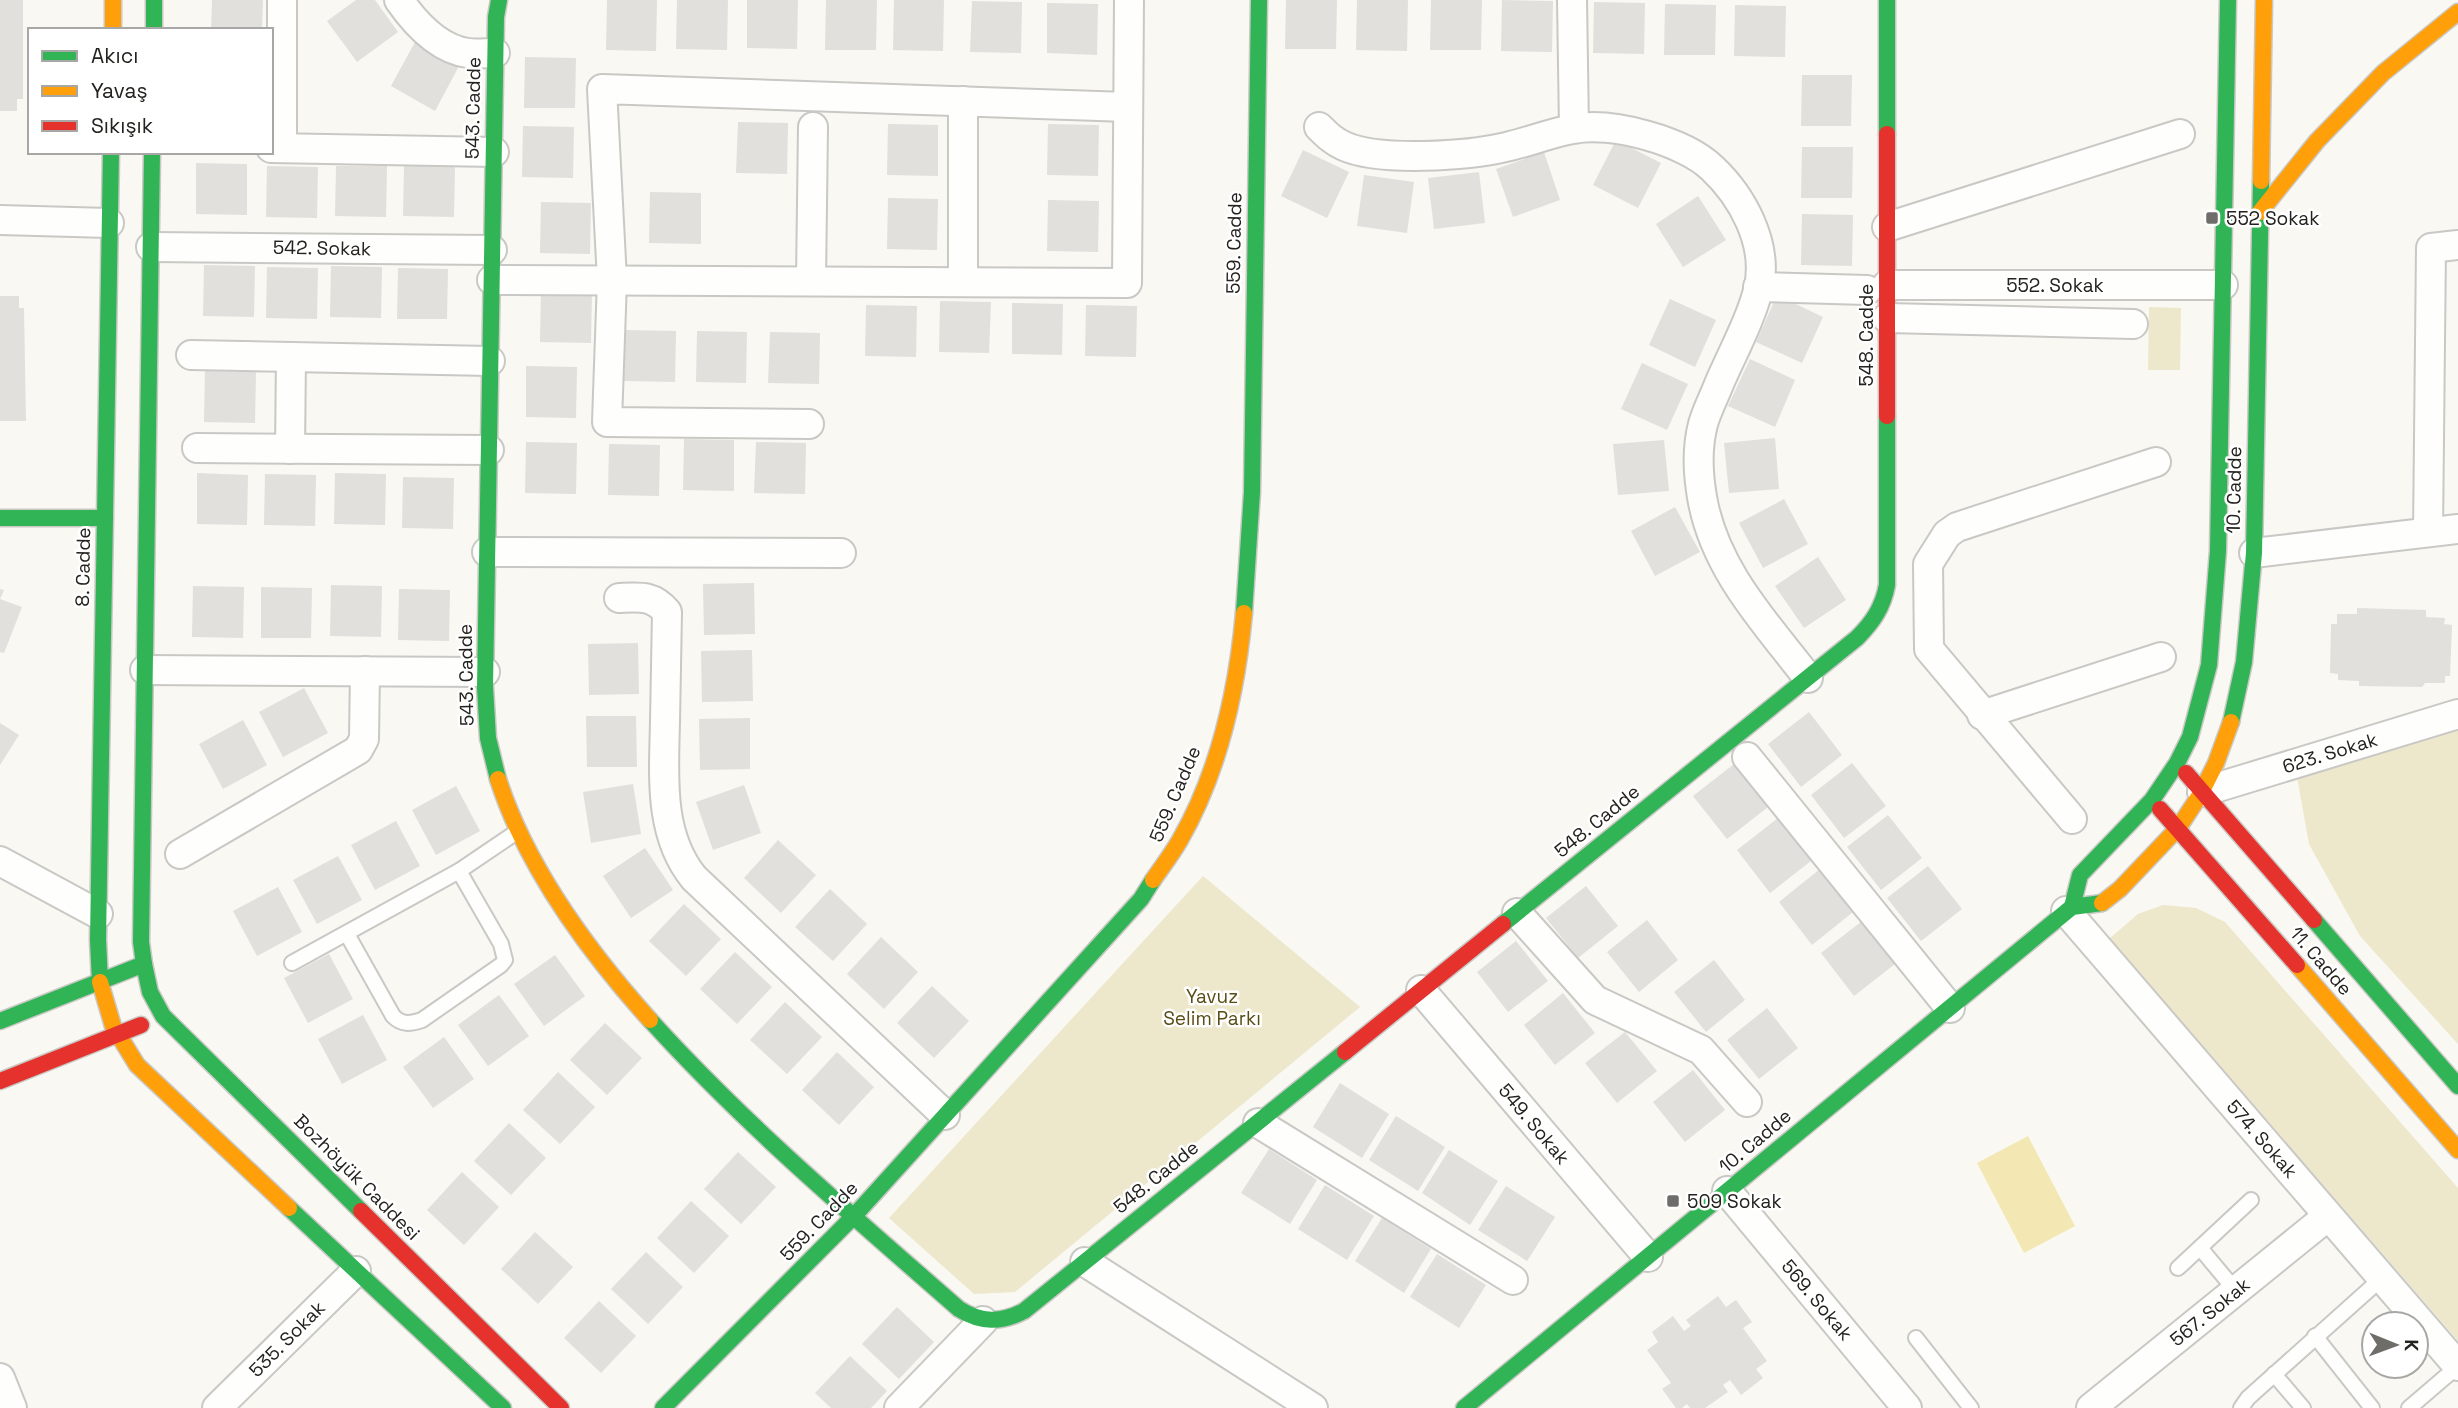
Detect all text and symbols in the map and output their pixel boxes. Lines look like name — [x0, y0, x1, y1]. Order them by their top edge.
legend — [28, 28, 273, 154]
text: Akıcı — [91, 42, 138, 69]
street label: 543. Cadde — [460, 57, 486, 159]
text: Yavaş — [91, 77, 148, 104]
text: Sıkışık — [91, 112, 153, 139]
street label: 559. Cadde — [1221, 192, 1247, 294]
place label: 552 Sokak — [2226, 206, 2319, 231]
marker: 552 Sokak — [2204, 210, 2220, 226]
street label: 542. Sokak — [273, 235, 371, 261]
street label: 552. Sokak — [2006, 273, 2104, 298]
street label: 548. Cadde — [1854, 284, 1879, 386]
street label: 10. Cadde — [2221, 446, 2247, 534]
street label: 8. Cadde — [70, 527, 96, 607]
street label: 543. Cadde — [453, 624, 479, 726]
street label: 623. Sokak — [2279, 727, 2381, 779]
street label: 559. Cadde — [1144, 742, 1206, 846]
street label: 548. Cadde — [1549, 779, 1645, 863]
street label: 11. Cadde — [2284, 921, 2358, 1001]
park label: Yavuz Selim Parkı — [1163, 984, 1261, 1031]
street label: 549. Sokak — [1493, 1078, 1575, 1170]
street label: 574. Sokak — [2221, 1094, 2303, 1184]
street label: 10. Cadde — [1713, 1103, 1797, 1179]
street label: Bozhöyük Caddesi — [288, 1108, 426, 1246]
street label: 548. Cadde — [1108, 1135, 1204, 1219]
street label: 559. Cadde — [775, 1176, 863, 1266]
place label: 509 Sokak — [1687, 1189, 1782, 1214]
marker: 509 Sokak — [1665, 1193, 1681, 1209]
street label: 569. Sokak — [1776, 1254, 1858, 1346]
street label: 567. Sokak — [2165, 1272, 2255, 1352]
street label: 535. Sokak — [244, 1296, 330, 1382]
north arrow — [2360, 1310, 2430, 1380]
text: K — [2399, 1339, 2424, 1352]

